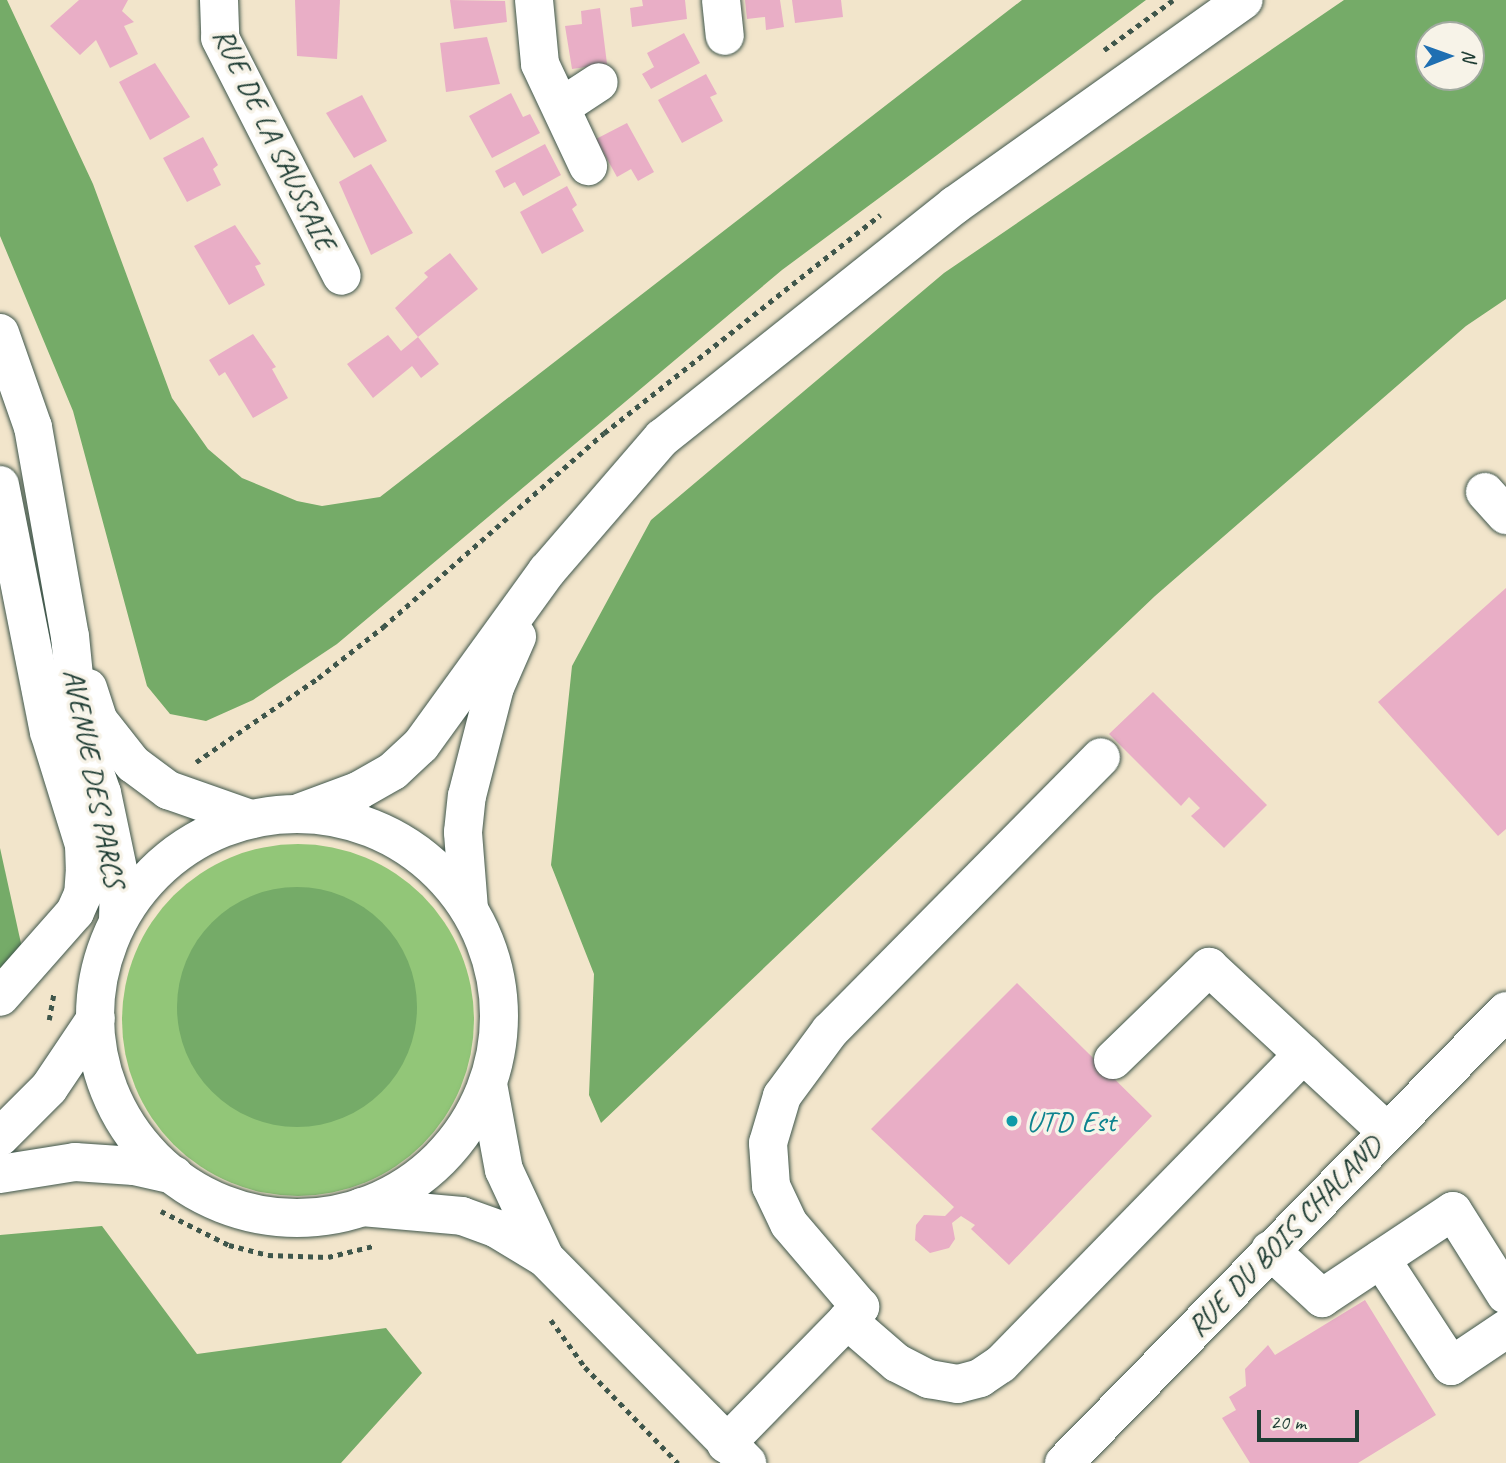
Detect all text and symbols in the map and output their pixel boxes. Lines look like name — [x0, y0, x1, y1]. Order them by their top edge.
north arrow — [1415, 21, 1485, 91]
street label: RUE DE LA SAUSSAIE — [206, 22, 344, 256]
text: N — [1457, 50, 1481, 62]
street label: AVENUE DES PARCS — [56, 664, 134, 892]
place label: UTD Est — [1026, 1103, 1115, 1139]
marker: UTD Est — [1004, 1113, 1020, 1129]
street label: RUE DU BOIS CHALAND — [1179, 1128, 1389, 1344]
scale bar — [1261, 1396, 1362, 1440]
text: 20 m — [1270, 1409, 1306, 1435]

